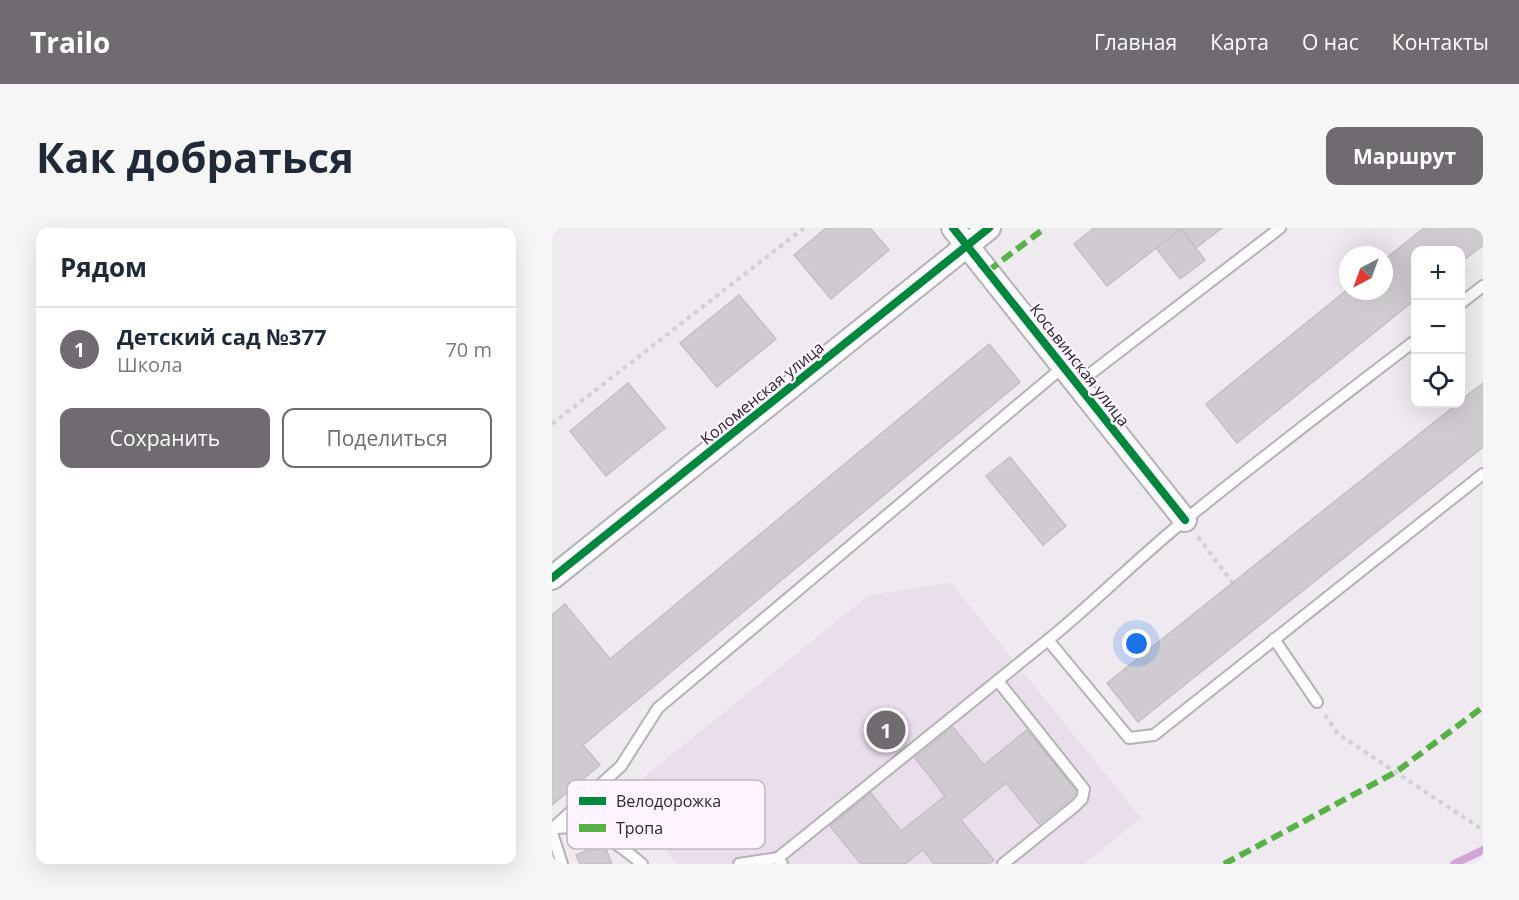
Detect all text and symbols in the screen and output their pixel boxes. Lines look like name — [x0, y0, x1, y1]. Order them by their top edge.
text: Trailo — [30, 23, 110, 61]
text: Главная — [1094, 28, 1177, 56]
text: Карта — [1210, 28, 1269, 56]
text: О нас — [1302, 28, 1359, 56]
text: Контакты — [1392, 28, 1489, 56]
button: Маршрут — [1326, 127, 1483, 185]
text: Как добраться — [36, 128, 354, 185]
north arrow — [1339, 246, 1393, 300]
map controls — [1411, 246, 1465, 408]
button: + — [1411, 246, 1465, 300]
text: Рядом — [60, 249, 147, 285]
street label: Косьвинская улица — [1025, 299, 1135, 431]
button: − — [1411, 300, 1465, 354]
text: Детский сад №377 — [117, 321, 327, 351]
text: 1 — [74, 336, 85, 363]
text: 70 m — [445, 336, 492, 363]
street label: Коломенская улица — [696, 336, 828, 450]
text: Школа — [117, 351, 183, 378]
button: locate — [1411, 354, 1465, 408]
button: Сохранить — [60, 408, 270, 468]
button: Поделиться — [282, 408, 492, 468]
your location — [1122, 629, 1151, 658]
pin: 1 — [866, 708, 906, 752]
legend — [567, 780, 765, 849]
text: Велодорожка — [616, 790, 721, 812]
text: Тропа — [616, 817, 663, 839]

